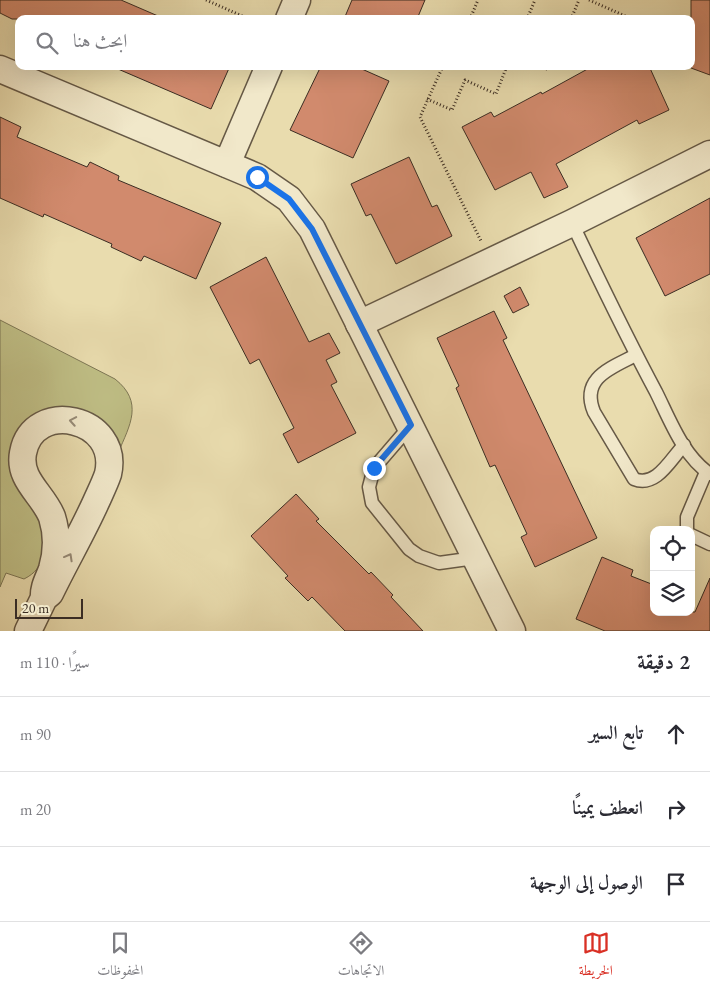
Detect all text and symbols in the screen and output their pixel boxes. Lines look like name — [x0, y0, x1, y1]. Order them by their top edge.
search box — [15, 15, 695, 70]
text: ابحث هنا — [73, 28, 127, 53]
icon: search — [33, 29, 61, 57]
route start — [246, 166, 269, 189]
one-way arrow — [68, 417, 77, 427]
route end — [363, 457, 386, 480]
map controls — [650, 526, 695, 616]
button: locate — [650, 526, 695, 571]
one-way arrow — [63, 553, 73, 562]
button: layers — [650, 571, 695, 616]
scale bar — [15, 596, 82, 619]
text: 20 m — [22, 599, 49, 617]
text: 2 دقيقة — [637, 648, 690, 675]
text: سيرًا · 110 m — [20, 652, 90, 673]
text: تابع السير — [589, 720, 643, 745]
icon: ahead — [662, 720, 690, 748]
text: 90 m — [20, 724, 51, 745]
text: انعطف يمينًا — [572, 795, 643, 820]
icon: right — [662, 795, 690, 823]
text: 20 m — [20, 799, 51, 820]
text: الوصول إلى الوجهة — [530, 870, 643, 895]
icon: arrive — [662, 870, 690, 898]
tab: المحفوظات — [97, 929, 143, 984]
tab: الاتجاهات — [338, 929, 384, 984]
tab: الخريطة — [579, 929, 613, 984]

